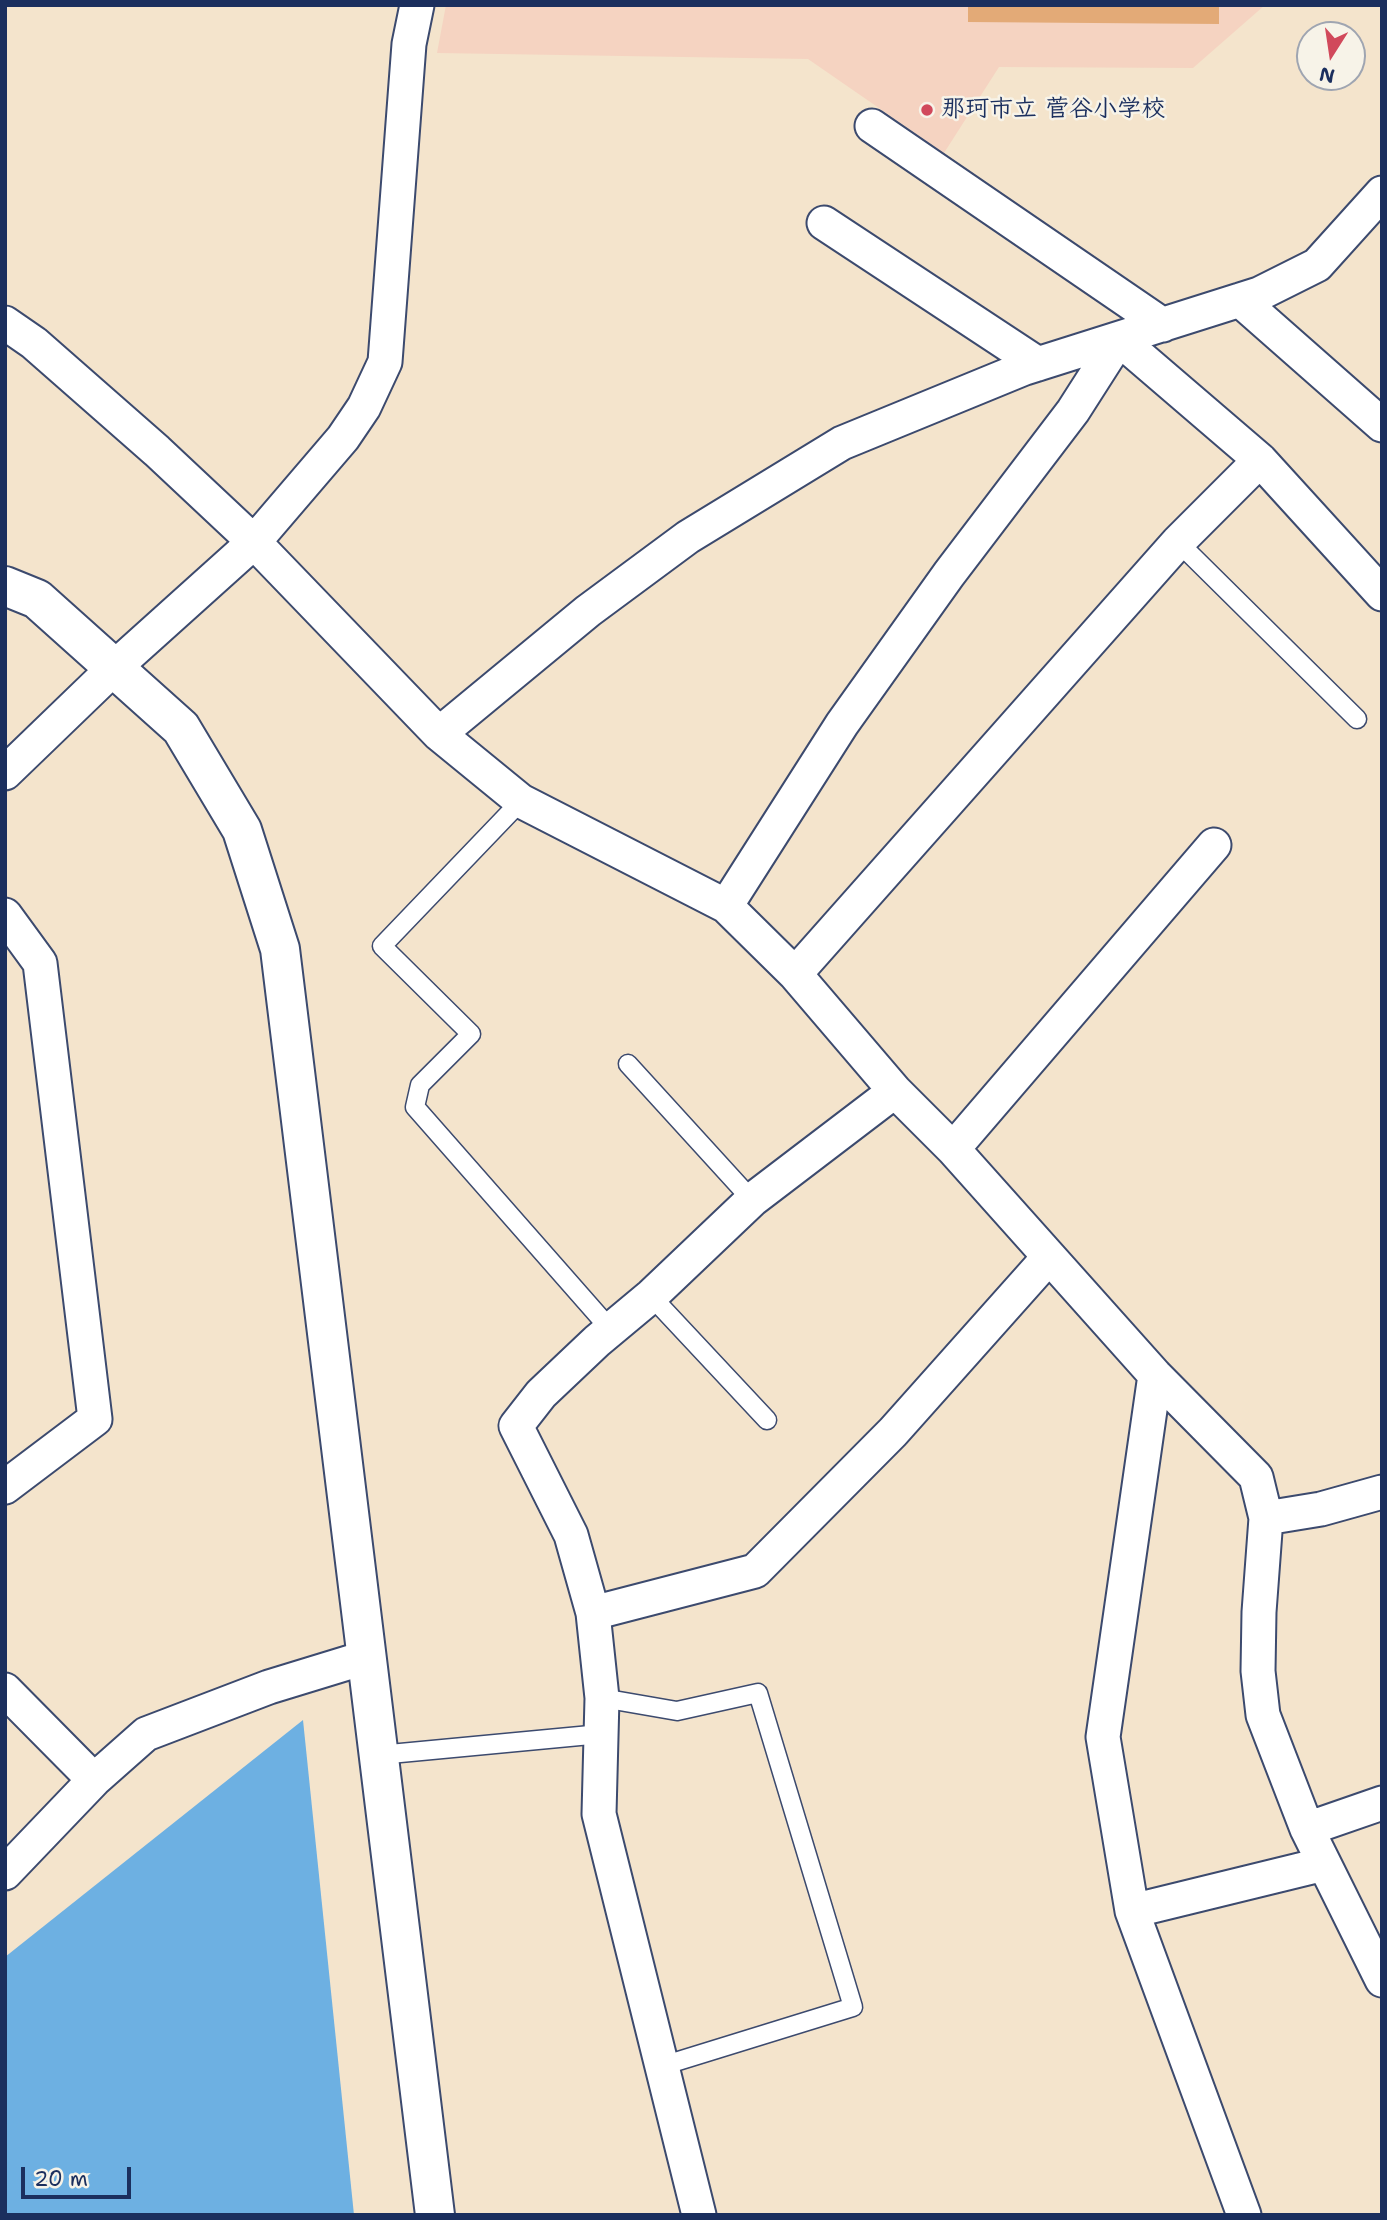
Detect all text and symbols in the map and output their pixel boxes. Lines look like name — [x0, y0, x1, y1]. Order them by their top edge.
north arrow — [1296, 21, 1366, 91]
text: N — [1317, 61, 1337, 89]
place label: 那珂市立 菅谷小学校 — [941, 96, 1165, 124]
marker: 那珂市立 菅谷小学校 — [919, 102, 935, 118]
scale bar — [24, 2154, 135, 2198]
text: 20 m — [34, 2165, 88, 2193]

